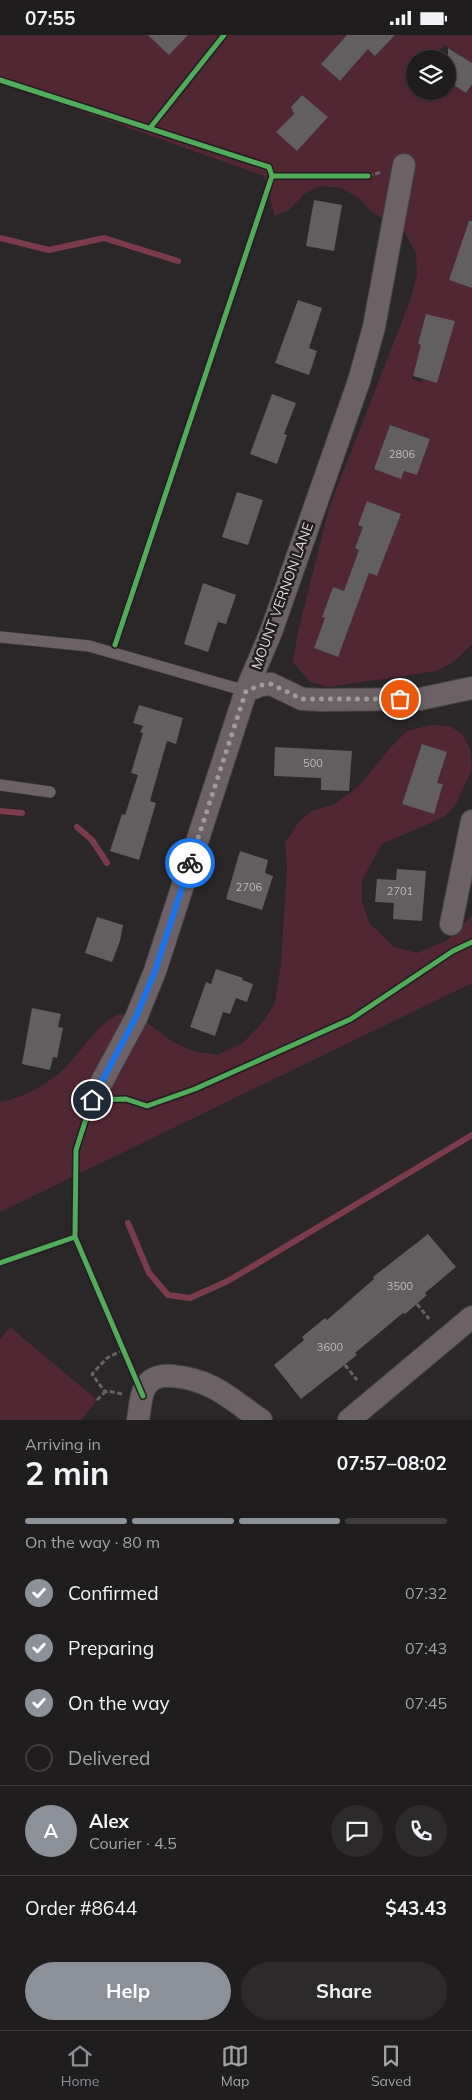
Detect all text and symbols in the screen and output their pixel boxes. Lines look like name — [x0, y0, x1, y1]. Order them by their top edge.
text: 07:55 — [25, 6, 75, 30]
map controls — [406, 50, 456, 100]
button: layers — [406, 50, 456, 100]
house number: 2806 — [389, 447, 416, 461]
street label: MOUNT VERNON LANE — [247, 520, 317, 672]
pin — [379, 678, 421, 720]
icon: bag — [386, 685, 414, 713]
house number: 500 — [303, 756, 323, 770]
courier — [165, 838, 215, 888]
icon: bike — [176, 849, 204, 877]
house number: 2706 — [236, 880, 263, 894]
house number: 2701 — [387, 884, 413, 898]
pin — [71, 1079, 113, 1121]
icon: home — [78, 1086, 106, 1114]
house number: 3500 — [387, 1279, 414, 1293]
house number: 3600 — [317, 1340, 344, 1354]
text: Arriving in — [25, 1434, 101, 1454]
text: 07:57–08:02 — [337, 1451, 447, 1475]
text: 2 min — [25, 1453, 109, 1493]
text: On the way · 80 m — [25, 1532, 160, 1552]
icon: check — [25, 1579, 53, 1607]
text: Confirmed — [68, 1581, 159, 1605]
text: 07:32 — [405, 1583, 447, 1603]
icon: check — [25, 1634, 53, 1662]
text: Preparing — [68, 1636, 154, 1660]
text: 07:43 — [405, 1638, 447, 1658]
icon: check — [25, 1689, 53, 1717]
text: On the way — [68, 1691, 170, 1715]
text: 07:45 — [405, 1693, 447, 1713]
text: Delivered — [68, 1746, 150, 1770]
button: chat — [331, 1805, 383, 1857]
button: phone — [395, 1805, 447, 1857]
text: Alex — [89, 1809, 129, 1833]
text: A — [44, 1819, 58, 1843]
text: Courier · 4.5 — [89, 1833, 177, 1853]
text: Order #8644 — [25, 1896, 137, 1920]
text: $43.43 — [385, 1896, 447, 1920]
button: Help — [25, 1962, 231, 2020]
button: Share — [241, 1962, 447, 2020]
tab: Home — [61, 2042, 99, 2090]
tab: Map — [221, 2042, 250, 2090]
tab: Saved — [371, 2042, 411, 2090]

